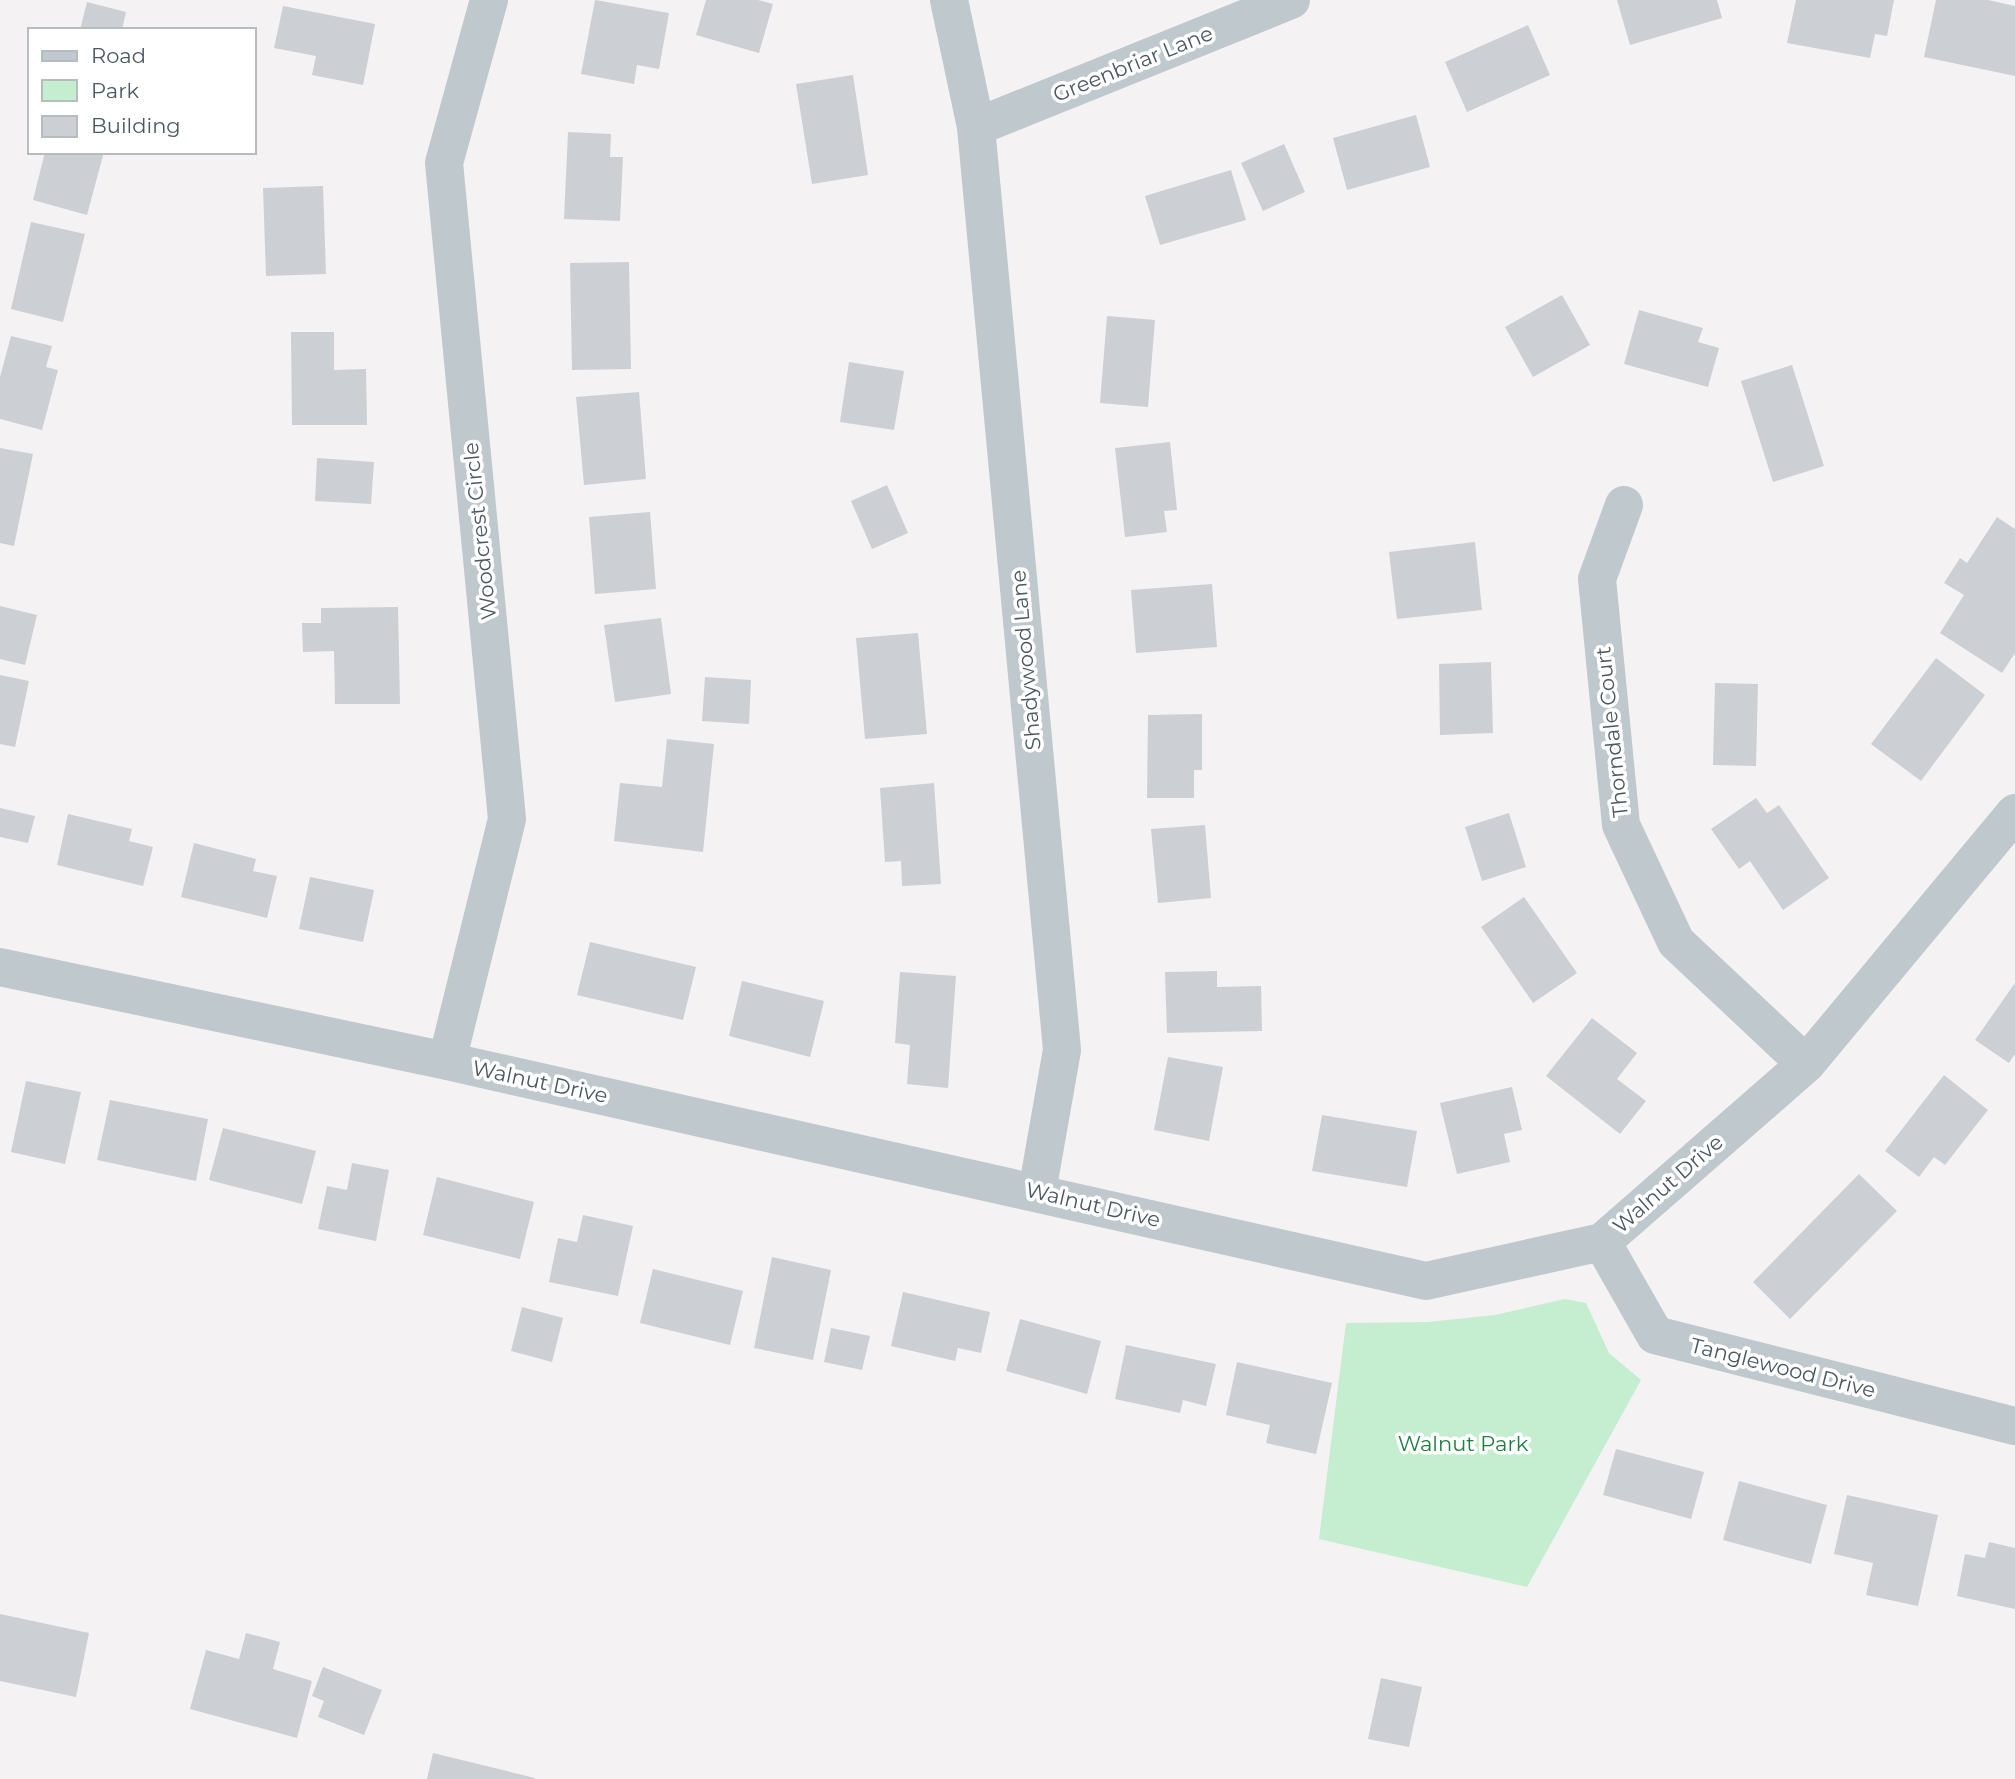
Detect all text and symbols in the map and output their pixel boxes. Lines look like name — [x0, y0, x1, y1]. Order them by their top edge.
street label: Greenbriar Lane — [1049, 20, 1216, 107]
legend — [28, 28, 256, 154]
text: Road — [91, 43, 146, 68]
text: Park — [91, 78, 139, 103]
text: Building — [91, 113, 181, 138]
street label: Woodcrest Circle — [458, 441, 501, 621]
street label: Shadywood Lane — [1005, 569, 1046, 751]
street label: Thorndale Court — [1590, 646, 1633, 819]
street label: Walnut Drive — [470, 1055, 610, 1108]
street label: Walnut Drive — [1608, 1129, 1728, 1238]
street label: Walnut Drive — [1023, 1177, 1163, 1232]
street label: Tanglewood Drive — [1688, 1332, 1878, 1403]
park label: Walnut Park — [1398, 1431, 1529, 1456]

